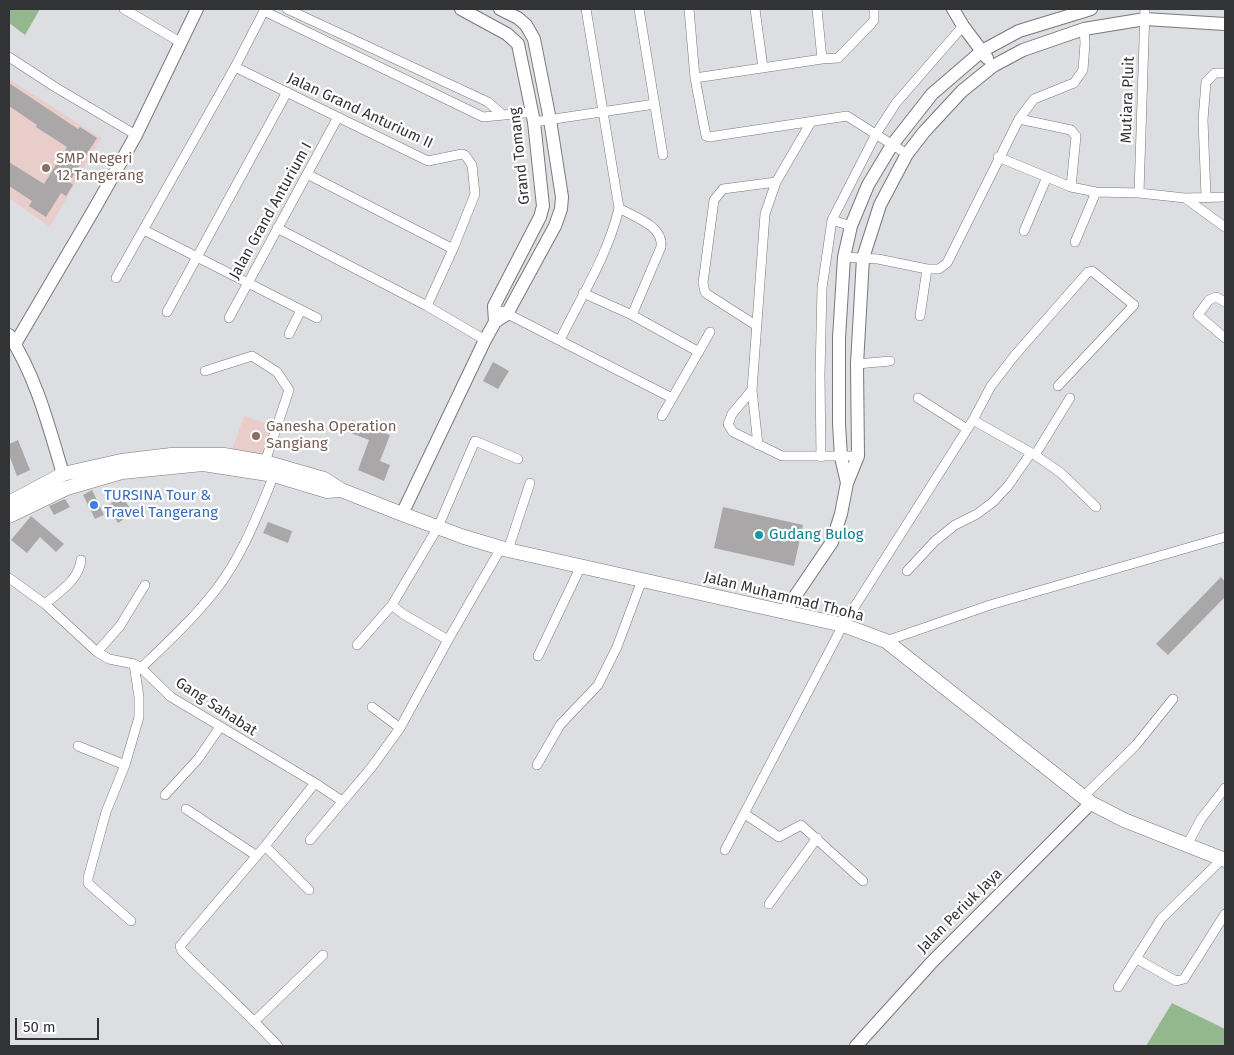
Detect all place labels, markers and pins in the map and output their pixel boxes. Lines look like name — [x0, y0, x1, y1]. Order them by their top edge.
place label: SMP Negeri 12 Tangerang — [56, 150, 144, 185]
marker: SMP Negeri 12 Tangerang — [40, 162, 52, 174]
place label: Ganesha Operation Sangiang — [266, 418, 397, 453]
marker: Ganesha Operation Sangiang — [250, 430, 262, 442]
place label: TURSINA Tour & Travel Tangerang — [104, 487, 218, 522]
marker: TURSINA Tour & Travel Tangerang — [88, 499, 100, 511]
place label: Gudang Bulog — [769, 526, 864, 544]
marker: Gudang Bulog — [753, 529, 765, 541]

